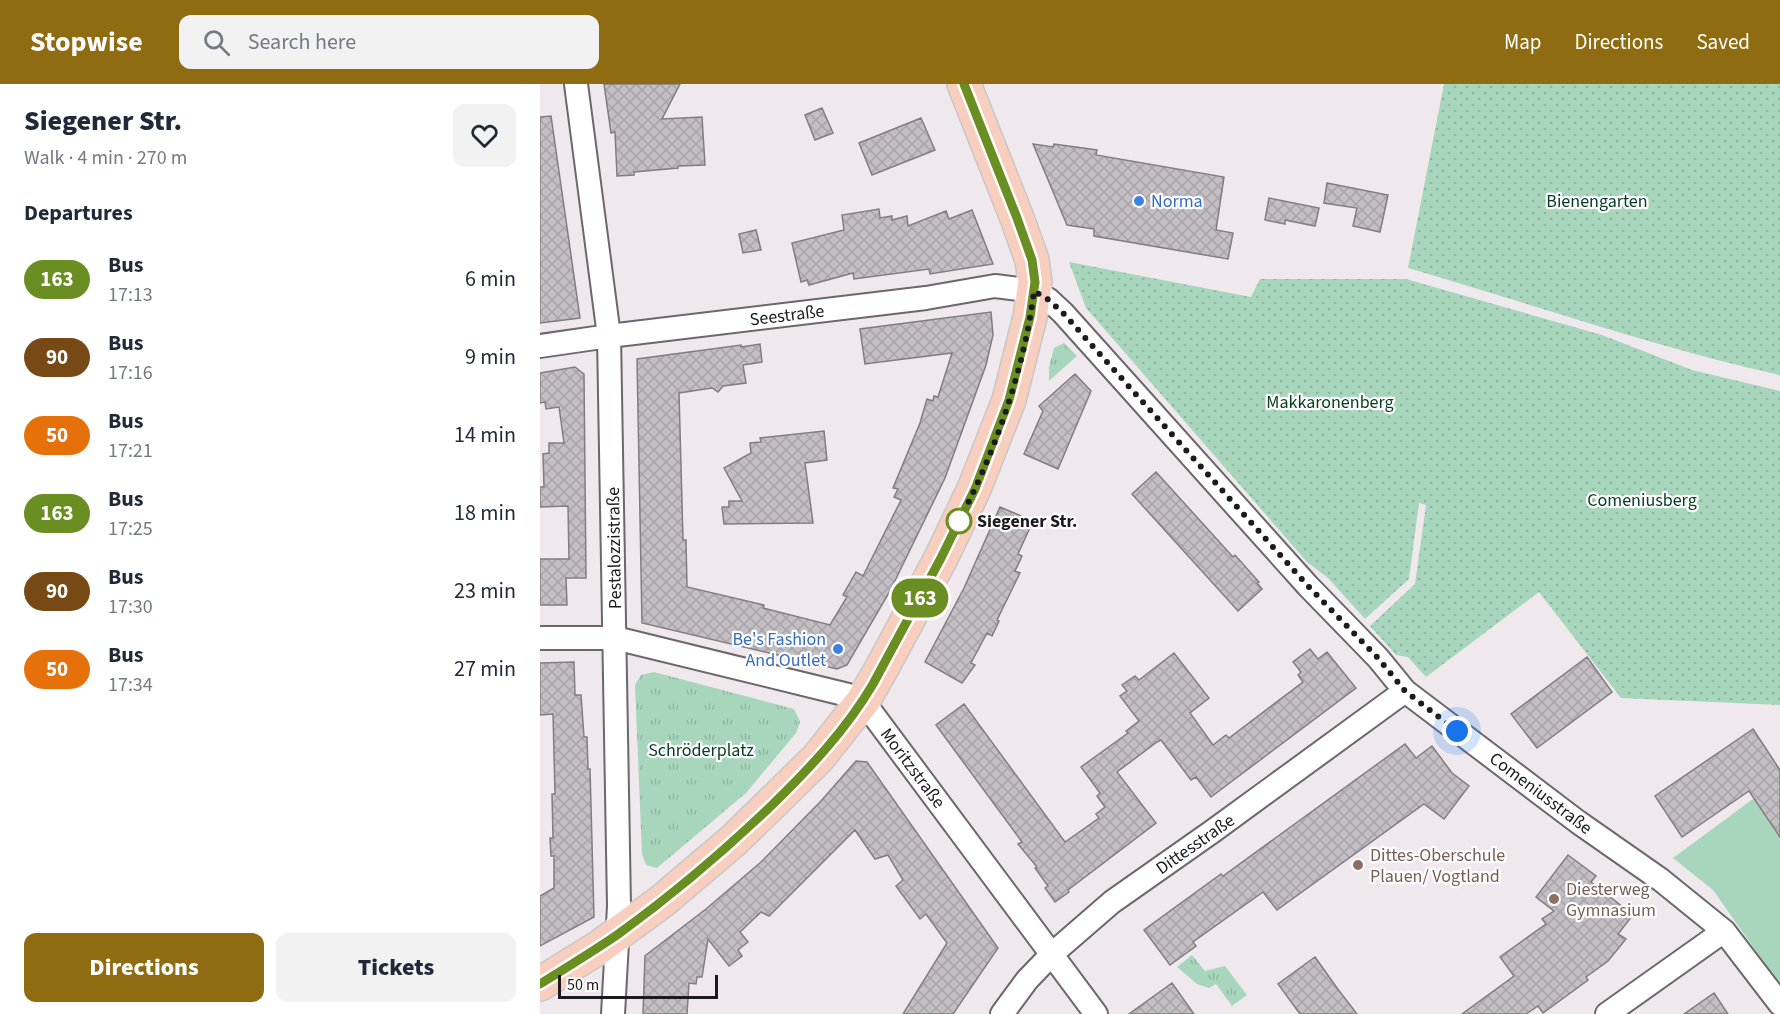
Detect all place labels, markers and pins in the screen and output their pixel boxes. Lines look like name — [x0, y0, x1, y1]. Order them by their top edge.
place label: Norma — [1151, 189, 1203, 214]
marker: Norma — [1132, 194, 1146, 208]
marker: Siegener Str. — [946, 508, 972, 534]
place label: Siegener Str. — [977, 509, 1077, 534]
place label: Be's Fashion And Outlet — [733, 627, 826, 673]
marker: Be's Fashion And Outlet — [831, 642, 845, 656]
place label: Dittes-Oberschule Plauen/ Vogtland — [1370, 843, 1505, 889]
marker: Dittes-Oberschule Plauen/ Vogtland — [1351, 858, 1365, 872]
place label: Diesterweg Gymnasium — [1566, 877, 1656, 923]
marker: Diesterweg Gymnasium — [1547, 892, 1561, 906]

